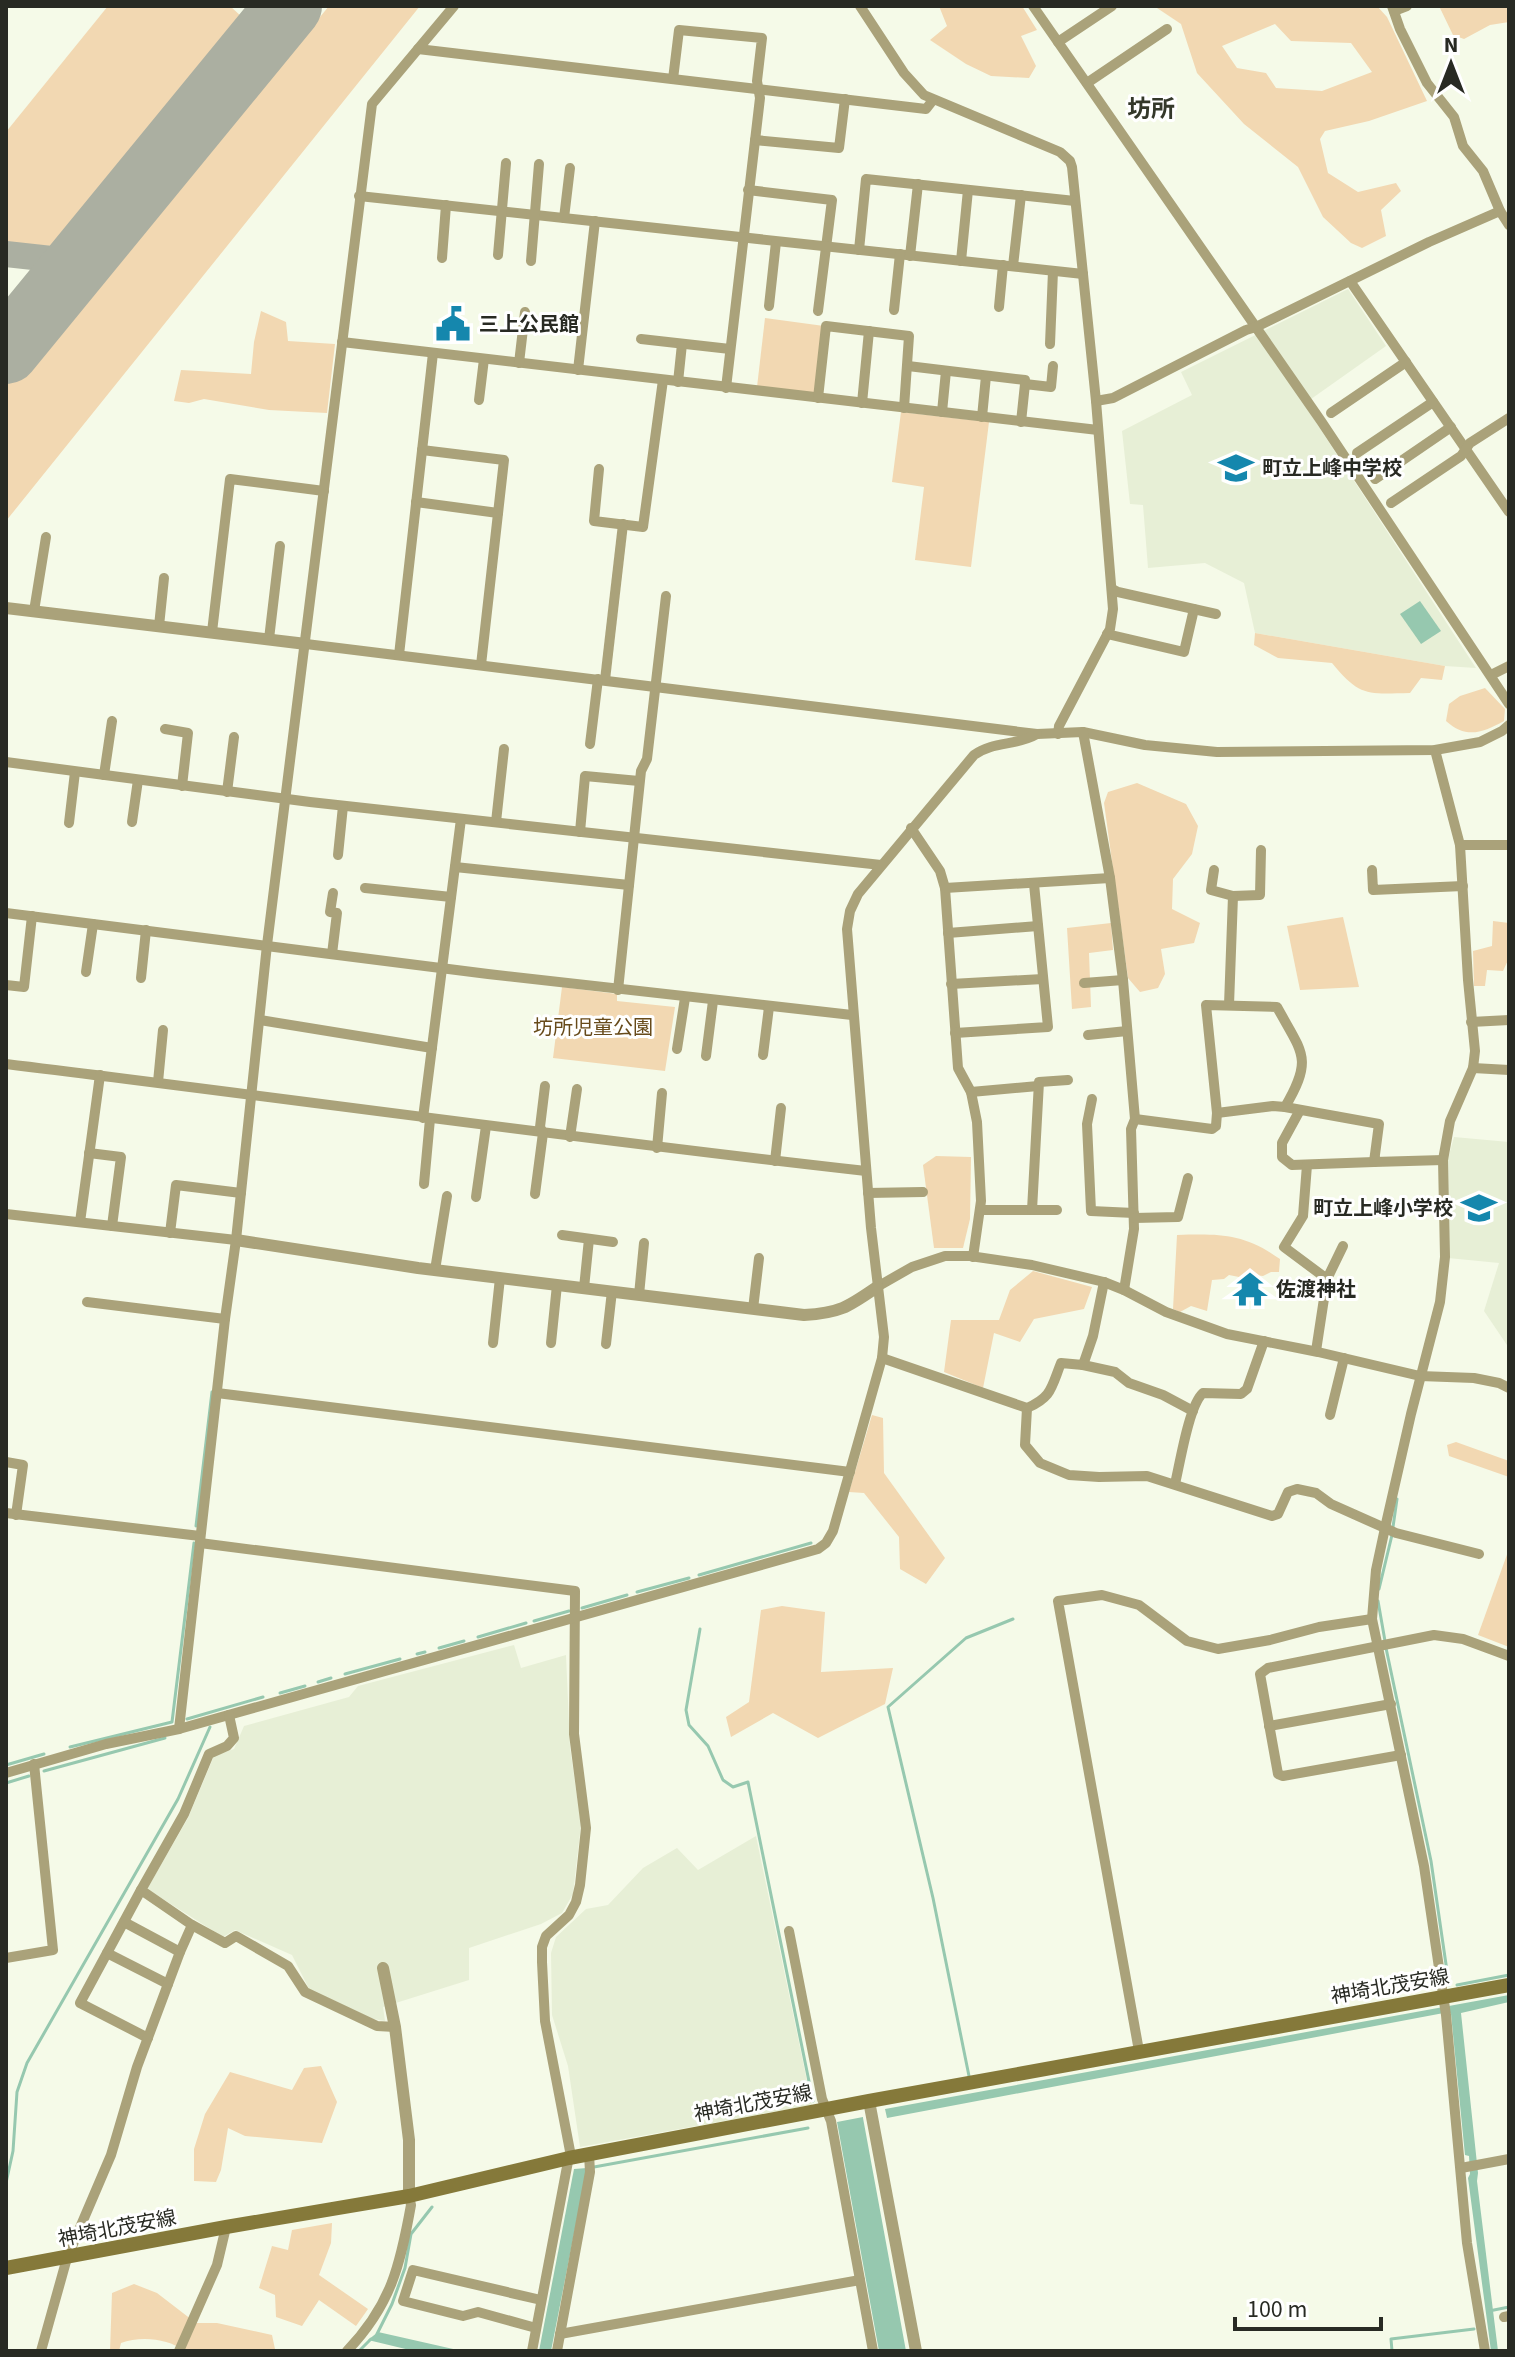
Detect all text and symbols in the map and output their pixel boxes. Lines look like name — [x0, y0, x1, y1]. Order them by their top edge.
north arrow — [1411, 24, 1491, 104]
text: N — [1444, 29, 1458, 61]
district label: 坊所 — [1127, 92, 1175, 127]
public building icon: 三上公民館 — [434, 305, 472, 343]
place label: 三上公民館 — [479, 311, 579, 339]
school or university icon: 町立上峰中学校 — [1217, 449, 1255, 487]
place label: 町立上峰中学校 — [1262, 455, 1402, 483]
park label: 坊所児童公園 — [533, 1014, 653, 1042]
school or university icon: 町立上峰小学校 — [1460, 1189, 1498, 1227]
place label: 町立上峰小学校 — [1313, 1195, 1453, 1223]
temple icon: 佐渡神社 — [1231, 1270, 1269, 1308]
place label: 佐渡神社 — [1276, 1276, 1356, 1304]
street label: 神埼北茂安線 — [1329, 1963, 1452, 2011]
street label: 神埼北茂安線 — [692, 2079, 815, 2129]
street label: 神埼北茂安線 — [56, 2204, 179, 2254]
scale bar — [1235, 2281, 1381, 2331]
text: 100 m — [1247, 2292, 1307, 2327]

